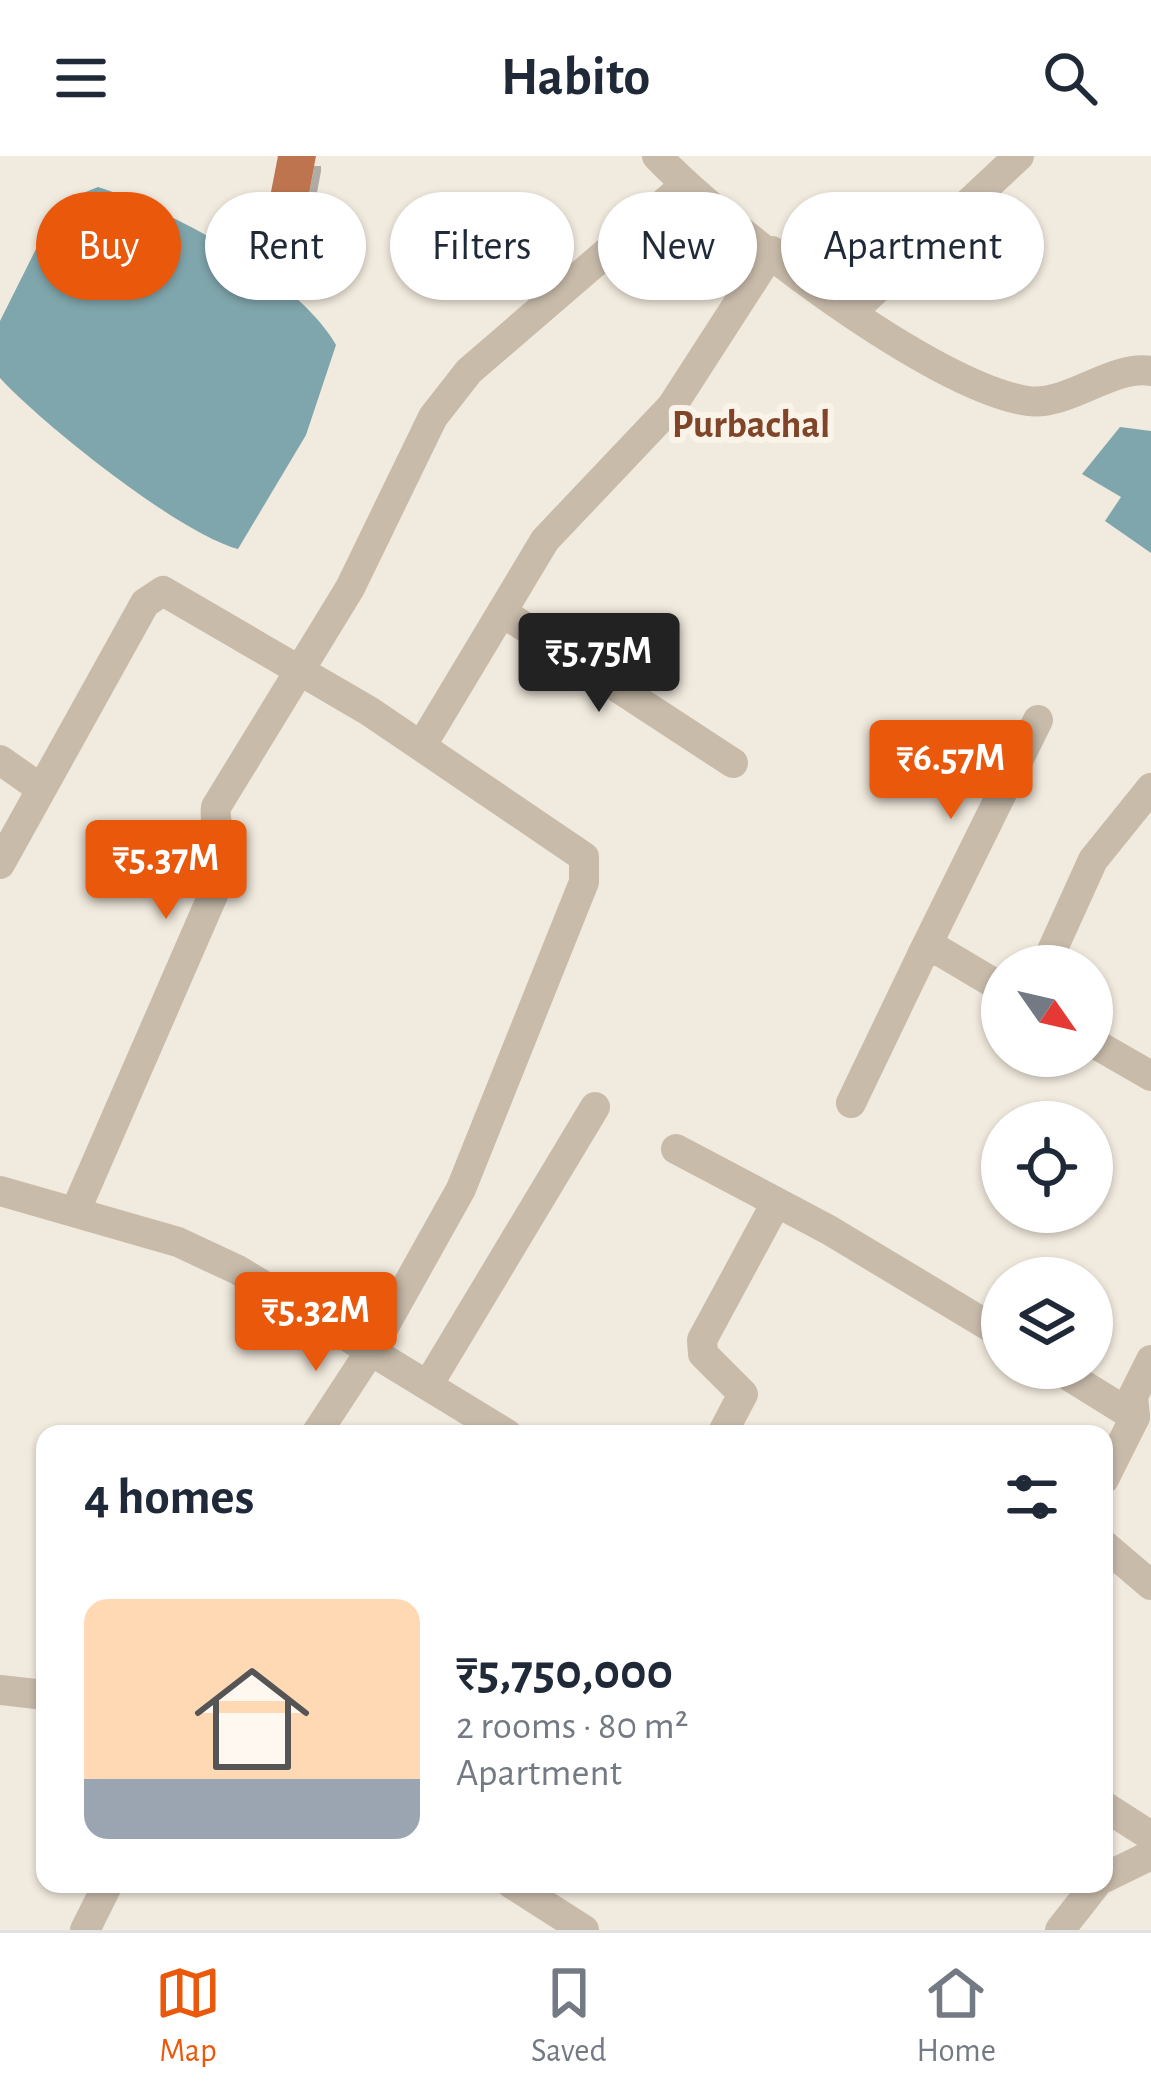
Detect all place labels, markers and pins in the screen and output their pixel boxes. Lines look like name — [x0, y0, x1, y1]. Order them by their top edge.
pin: ₹5.75M — [501, 613, 697, 715]
pin: ₹6.57M — [853, 720, 1049, 822]
pin: ₹5.37M — [68, 820, 264, 922]
pin: ₹5.32M — [218, 1272, 414, 1374]

